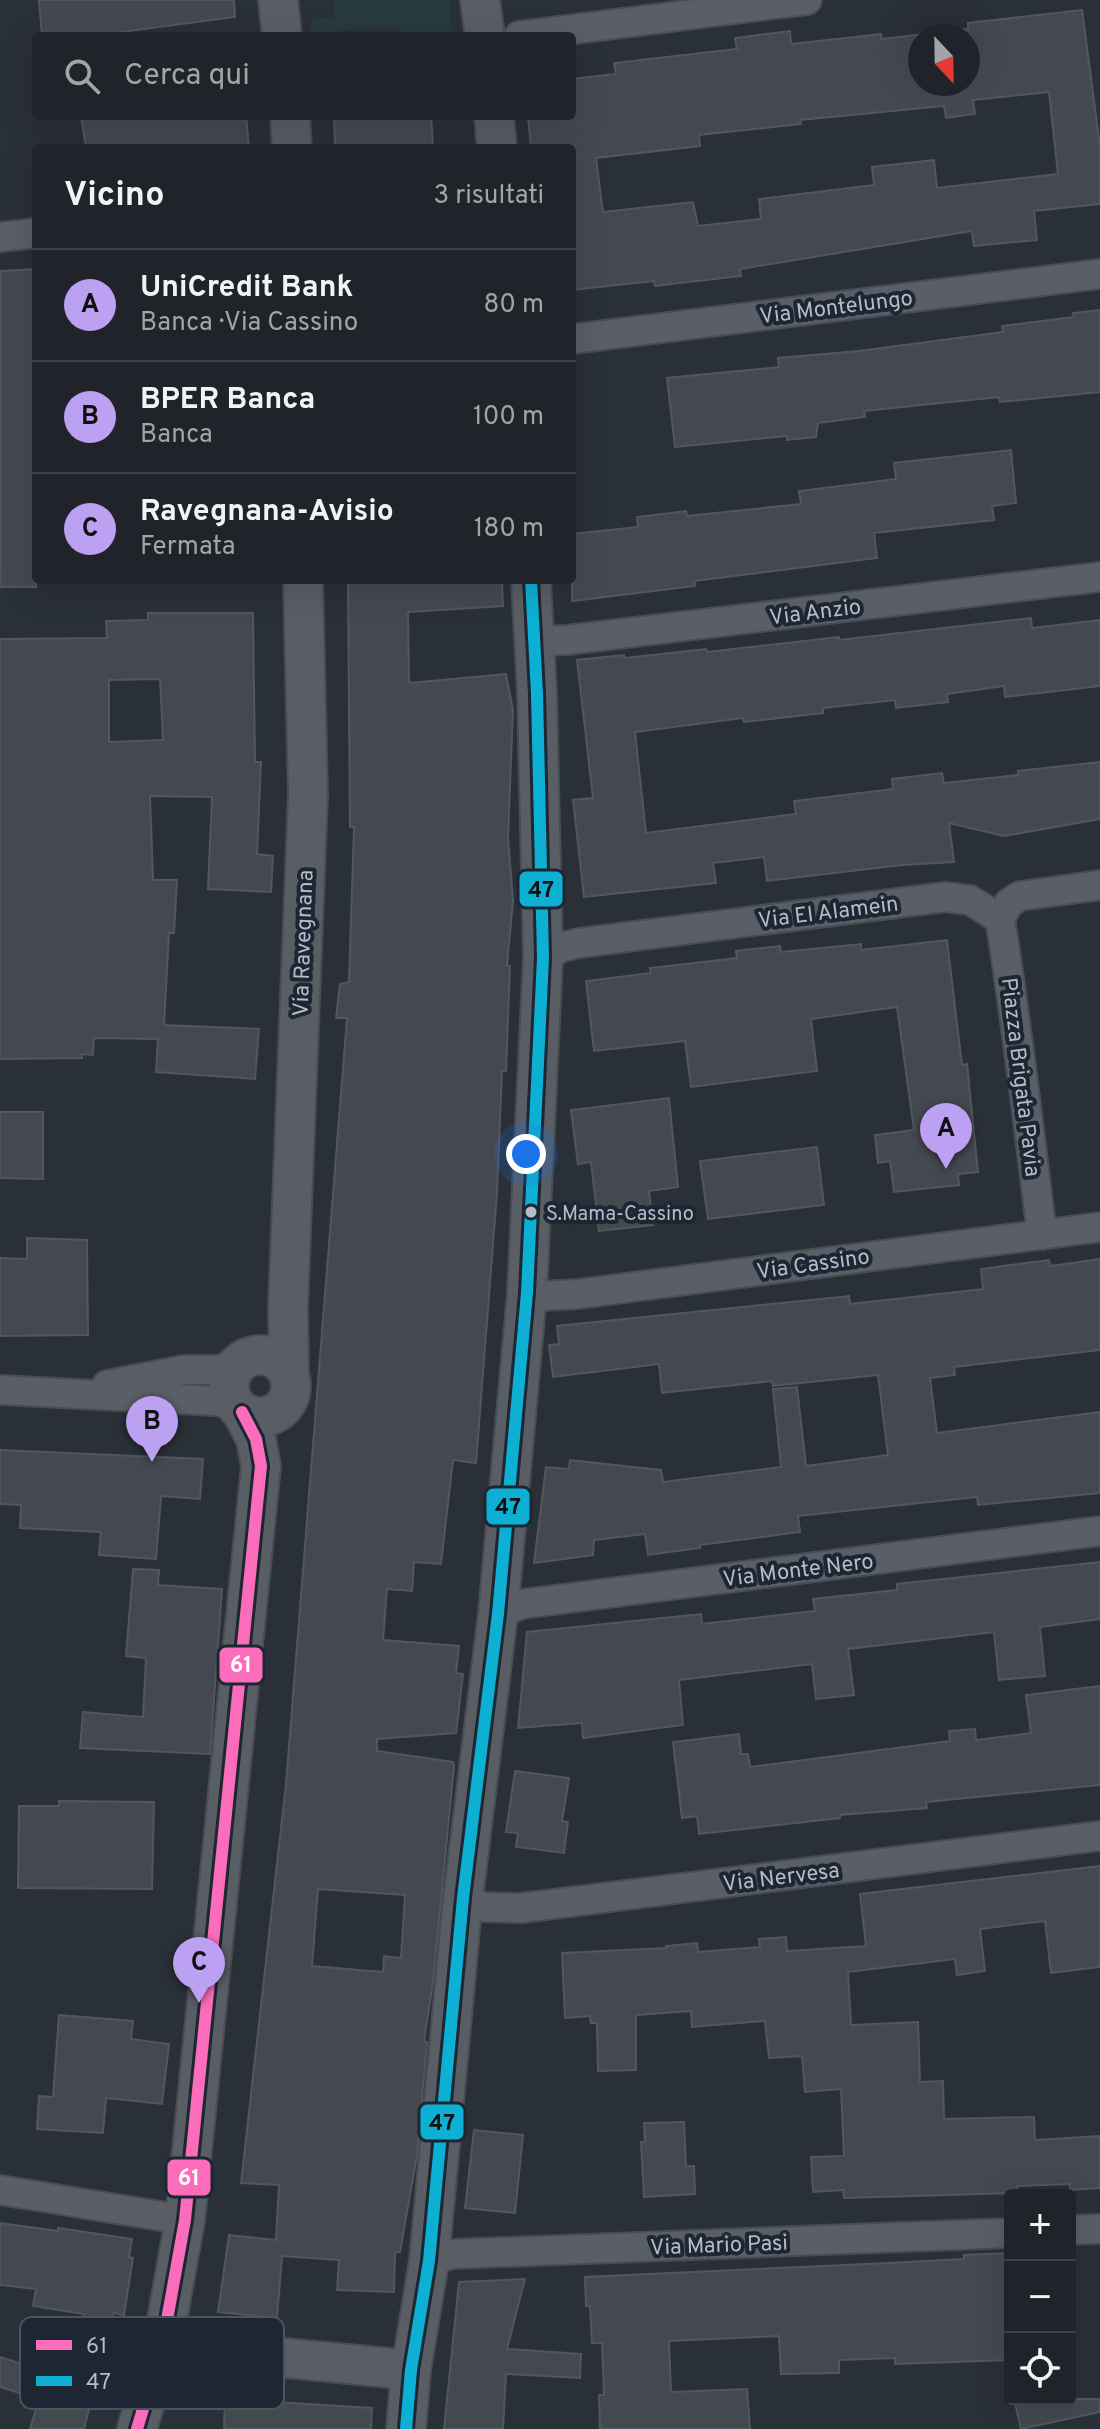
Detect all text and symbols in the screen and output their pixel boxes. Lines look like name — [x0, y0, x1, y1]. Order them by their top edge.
north arrow — [908, 24, 980, 96]
search box — [32, 32, 576, 120]
icon: search — [60, 54, 104, 98]
text: Cerca qui — [124, 58, 250, 95]
text: Vicino — [64, 175, 164, 218]
text: 3 risultati — [433, 180, 544, 213]
text: UniCredit Bank — [140, 270, 353, 307]
street label: Via Montelungo — [758, 286, 914, 331]
text: A — [81, 289, 99, 322]
text: 80 m — [484, 289, 544, 322]
text: Banca · Via Cassino — [140, 307, 358, 340]
text: BPER Banca — [140, 382, 315, 419]
text: B — [81, 401, 99, 434]
text: 100 m — [473, 401, 544, 434]
text: Banca — [140, 419, 213, 452]
text: Ravegnana-Avisio — [140, 494, 394, 531]
text: C — [82, 513, 98, 546]
text: 180 m — [474, 513, 544, 546]
text: Fermata — [140, 531, 235, 564]
street label: Via Anzio — [768, 594, 863, 632]
street label: Via Ravegnana — [288, 869, 321, 1017]
line badge: 47 — [518, 870, 564, 908]
text: 47 — [528, 878, 554, 905]
street label: Via El Alamein — [757, 891, 900, 935]
street label: Piazza Brigata Pavia — [994, 976, 1045, 1178]
pin: A — [920, 1103, 972, 1169]
your location — [506, 1134, 546, 1174]
place label: S.Mama-Cassino — [546, 1202, 694, 1228]
marker: S.Mama-Cassino — [523, 1204, 539, 1220]
street label: Via Cassino — [755, 1244, 872, 1287]
pin: B — [126, 1396, 178, 1462]
line badge: 47 — [485, 1487, 531, 1526]
text: 47 — [495, 1495, 521, 1522]
street label: Via Monte Nero — [721, 1549, 875, 1594]
line badge: 61 — [218, 1646, 264, 1684]
text: 61 — [230, 1653, 252, 1680]
street label: Via Nervesa — [721, 1858, 841, 1899]
pin: C — [173, 1937, 225, 2003]
line badge: 47 — [419, 2103, 465, 2141]
text: 47 — [429, 2111, 455, 2138]
line badge: 61 — [166, 2158, 212, 2197]
text: 61 — [178, 2166, 200, 2193]
map controls — [1004, 2189, 1076, 2405]
button: + — [1004, 2189, 1076, 2261]
street label: Via Mario Pasi — [650, 2231, 788, 2262]
button: − — [1004, 2261, 1076, 2333]
legend — [20, 2317, 284, 2409]
button: locate — [1004, 2333, 1076, 2405]
text: 61 — [86, 2334, 107, 2361]
text: 47 — [86, 2370, 111, 2397]

